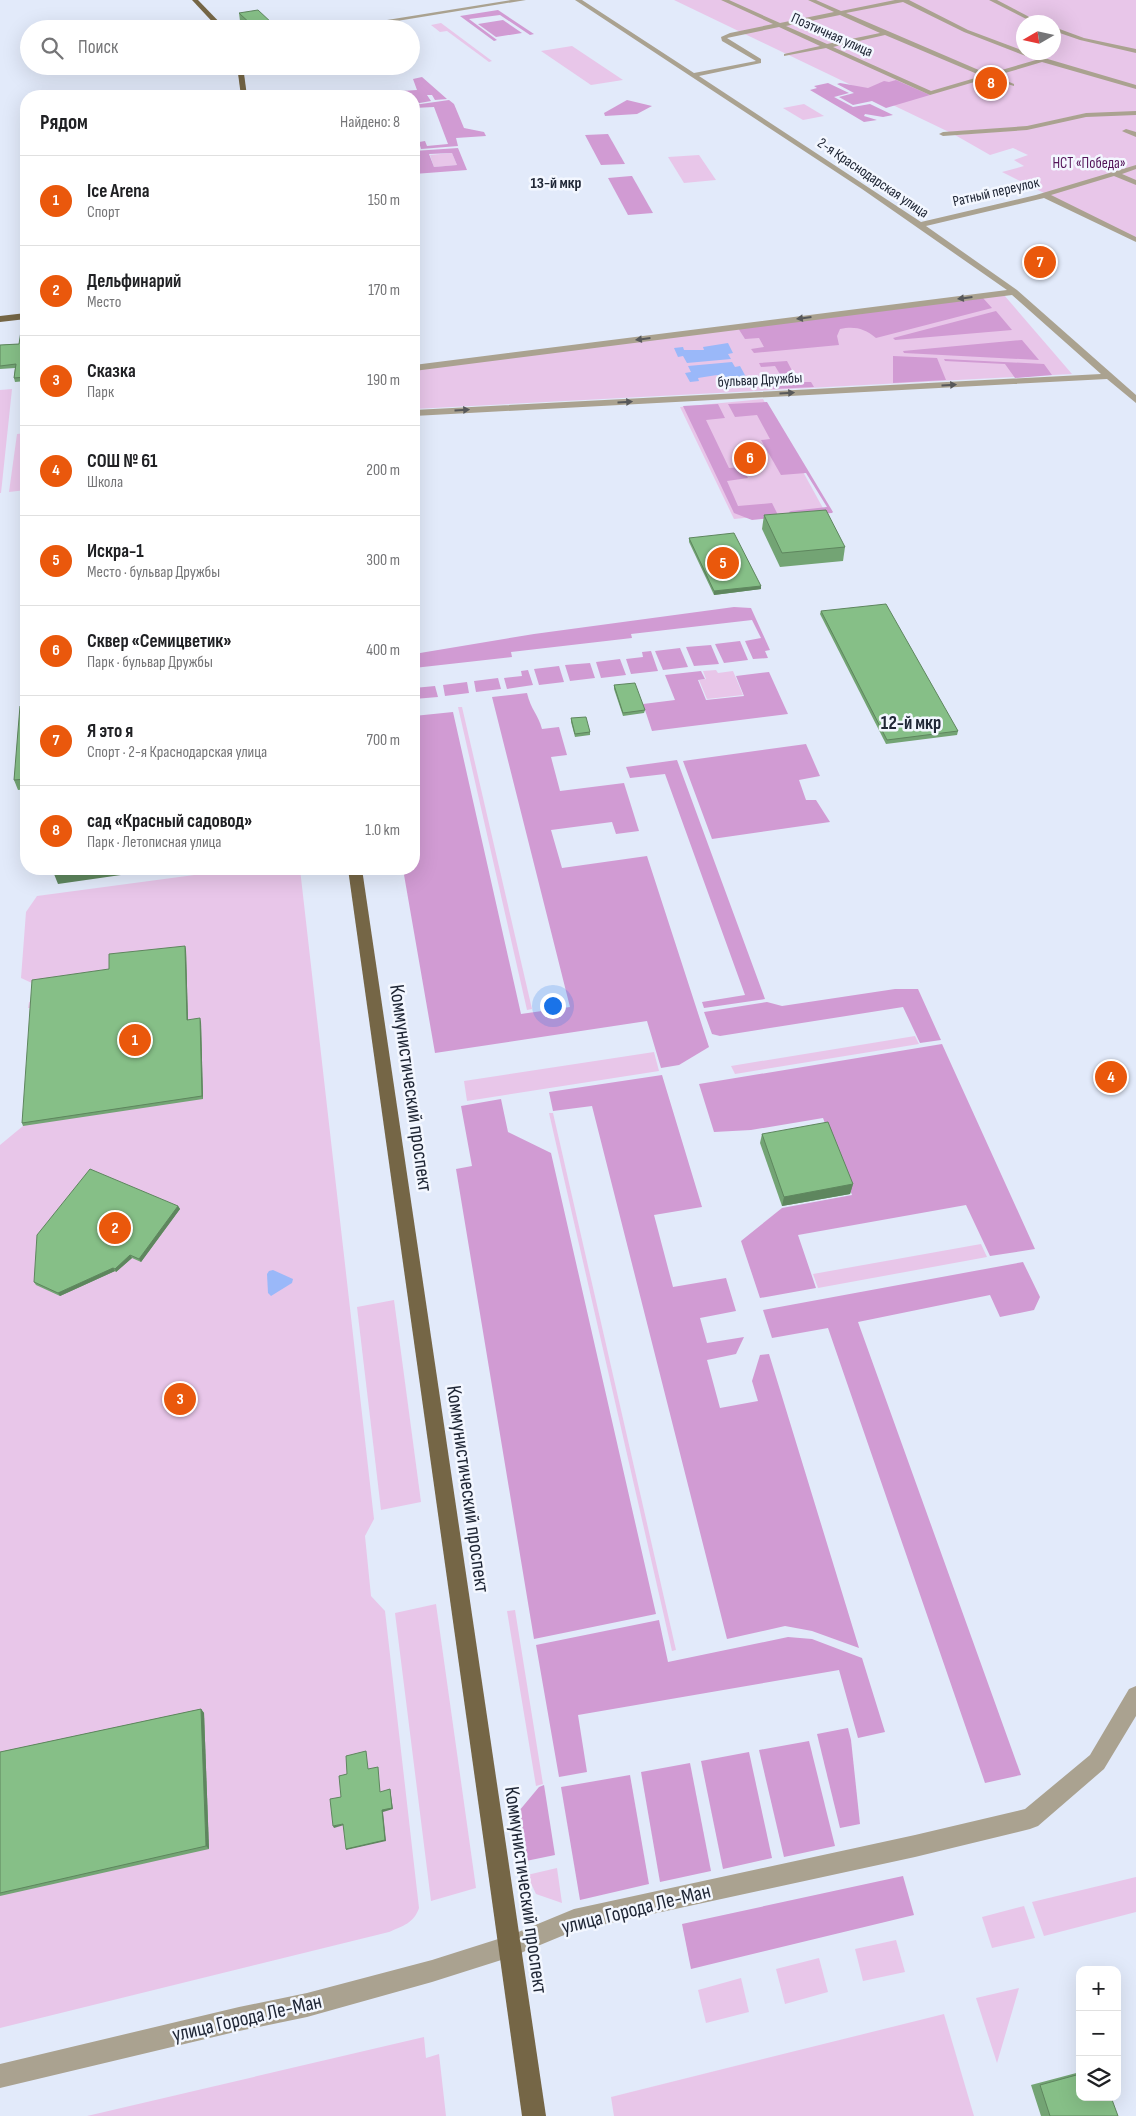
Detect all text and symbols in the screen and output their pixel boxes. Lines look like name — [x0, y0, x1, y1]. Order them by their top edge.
street label: Поэтичная улица — [788, 9, 876, 62]
north arrow — [1016, 15, 1061, 60]
search box — [20, 20, 420, 75]
icon: search — [38, 34, 66, 62]
text: Поиск — [78, 36, 118, 59]
pin: 8 — [975, 64, 1007, 102]
text: Рядом — [40, 110, 88, 135]
text: Найдено: 8 — [340, 113, 400, 132]
street label: 2-я Краснодарская улица — [814, 134, 932, 222]
park label: НСТ «Победа» — [1052, 154, 1126, 173]
street label: Ратный переулок — [951, 173, 1041, 211]
district label: 13-й мкр — [531, 174, 582, 193]
text: Ice Arena — [87, 180, 150, 203]
text: 1 — [53, 191, 59, 210]
text: 150 m — [368, 191, 400, 210]
text: Спорт — [87, 203, 120, 222]
pin: 7 — [1024, 243, 1056, 281]
text: Дельфинарий — [87, 270, 181, 293]
text: 2 — [52, 281, 60, 300]
text: 170 m — [368, 281, 400, 300]
text: Место — [87, 293, 121, 312]
one-way arrow — [957, 294, 973, 302]
one-way arrow — [796, 314, 812, 322]
one-way arrow — [635, 335, 651, 343]
text: Сказка — [87, 360, 136, 383]
street label: бульвар Дружбы — [717, 368, 803, 392]
text: 3 — [52, 371, 60, 390]
text: 190 m — [367, 371, 400, 390]
one-way arrow — [942, 380, 958, 388]
text: Парк — [87, 383, 114, 402]
one-way arrow — [779, 389, 795, 397]
one-way arrow — [617, 397, 633, 405]
one-way arrow — [455, 406, 471, 414]
pin: 6 — [734, 439, 766, 477]
text: СОШ № 61 — [87, 450, 158, 473]
text: 4 — [52, 461, 60, 480]
text: 200 m — [366, 461, 400, 480]
text: Школа — [87, 473, 123, 492]
text: Искра-1 — [87, 540, 144, 563]
pin: 5 — [707, 544, 739, 582]
text: 5 — [52, 551, 60, 570]
text: 300 m — [366, 551, 400, 570]
text: Место · бульвар Дружбы — [87, 563, 220, 582]
text: Сквер «Семицветик» — [87, 630, 232, 653]
text: 6 — [52, 641, 60, 660]
text: 400 m — [366, 641, 400, 660]
text: Парк · бульвар Дружбы — [87, 653, 213, 672]
district label: 12-й мкр — [881, 712, 941, 735]
text: Я это я — [87, 720, 133, 743]
text: 7 — [53, 731, 59, 750]
text: 700 m — [367, 731, 400, 750]
text: Спорт · 2-я Краснодарская улица — [87, 743, 267, 762]
text: сад «Красный садовод» — [87, 810, 252, 833]
text: 8 — [52, 821, 60, 840]
text: 1.0 km — [365, 821, 400, 840]
text: Парк · Летописная улица — [87, 833, 221, 852]
street label: Коммунистический проспект — [384, 983, 438, 1193]
your location — [540, 993, 566, 1019]
pin: 1 — [119, 1021, 151, 1059]
pin: 4 — [1095, 1058, 1127, 1096]
pin: 2 — [99, 1209, 131, 1247]
pin: 3 — [164, 1380, 196, 1418]
street label: Коммунистический проспект — [441, 1384, 495, 1594]
street label: Коммунистический проспект — [499, 1785, 553, 1995]
street label: улица Города Ле-Ман — [559, 1878, 713, 1940]
map controls — [1076, 1966, 1121, 2101]
button: + — [1076, 1966, 1121, 2011]
street label: улица Города Ле-Ман — [170, 1989, 324, 2047]
button: − — [1076, 2011, 1121, 2056]
button: layers — [1076, 2056, 1121, 2101]

